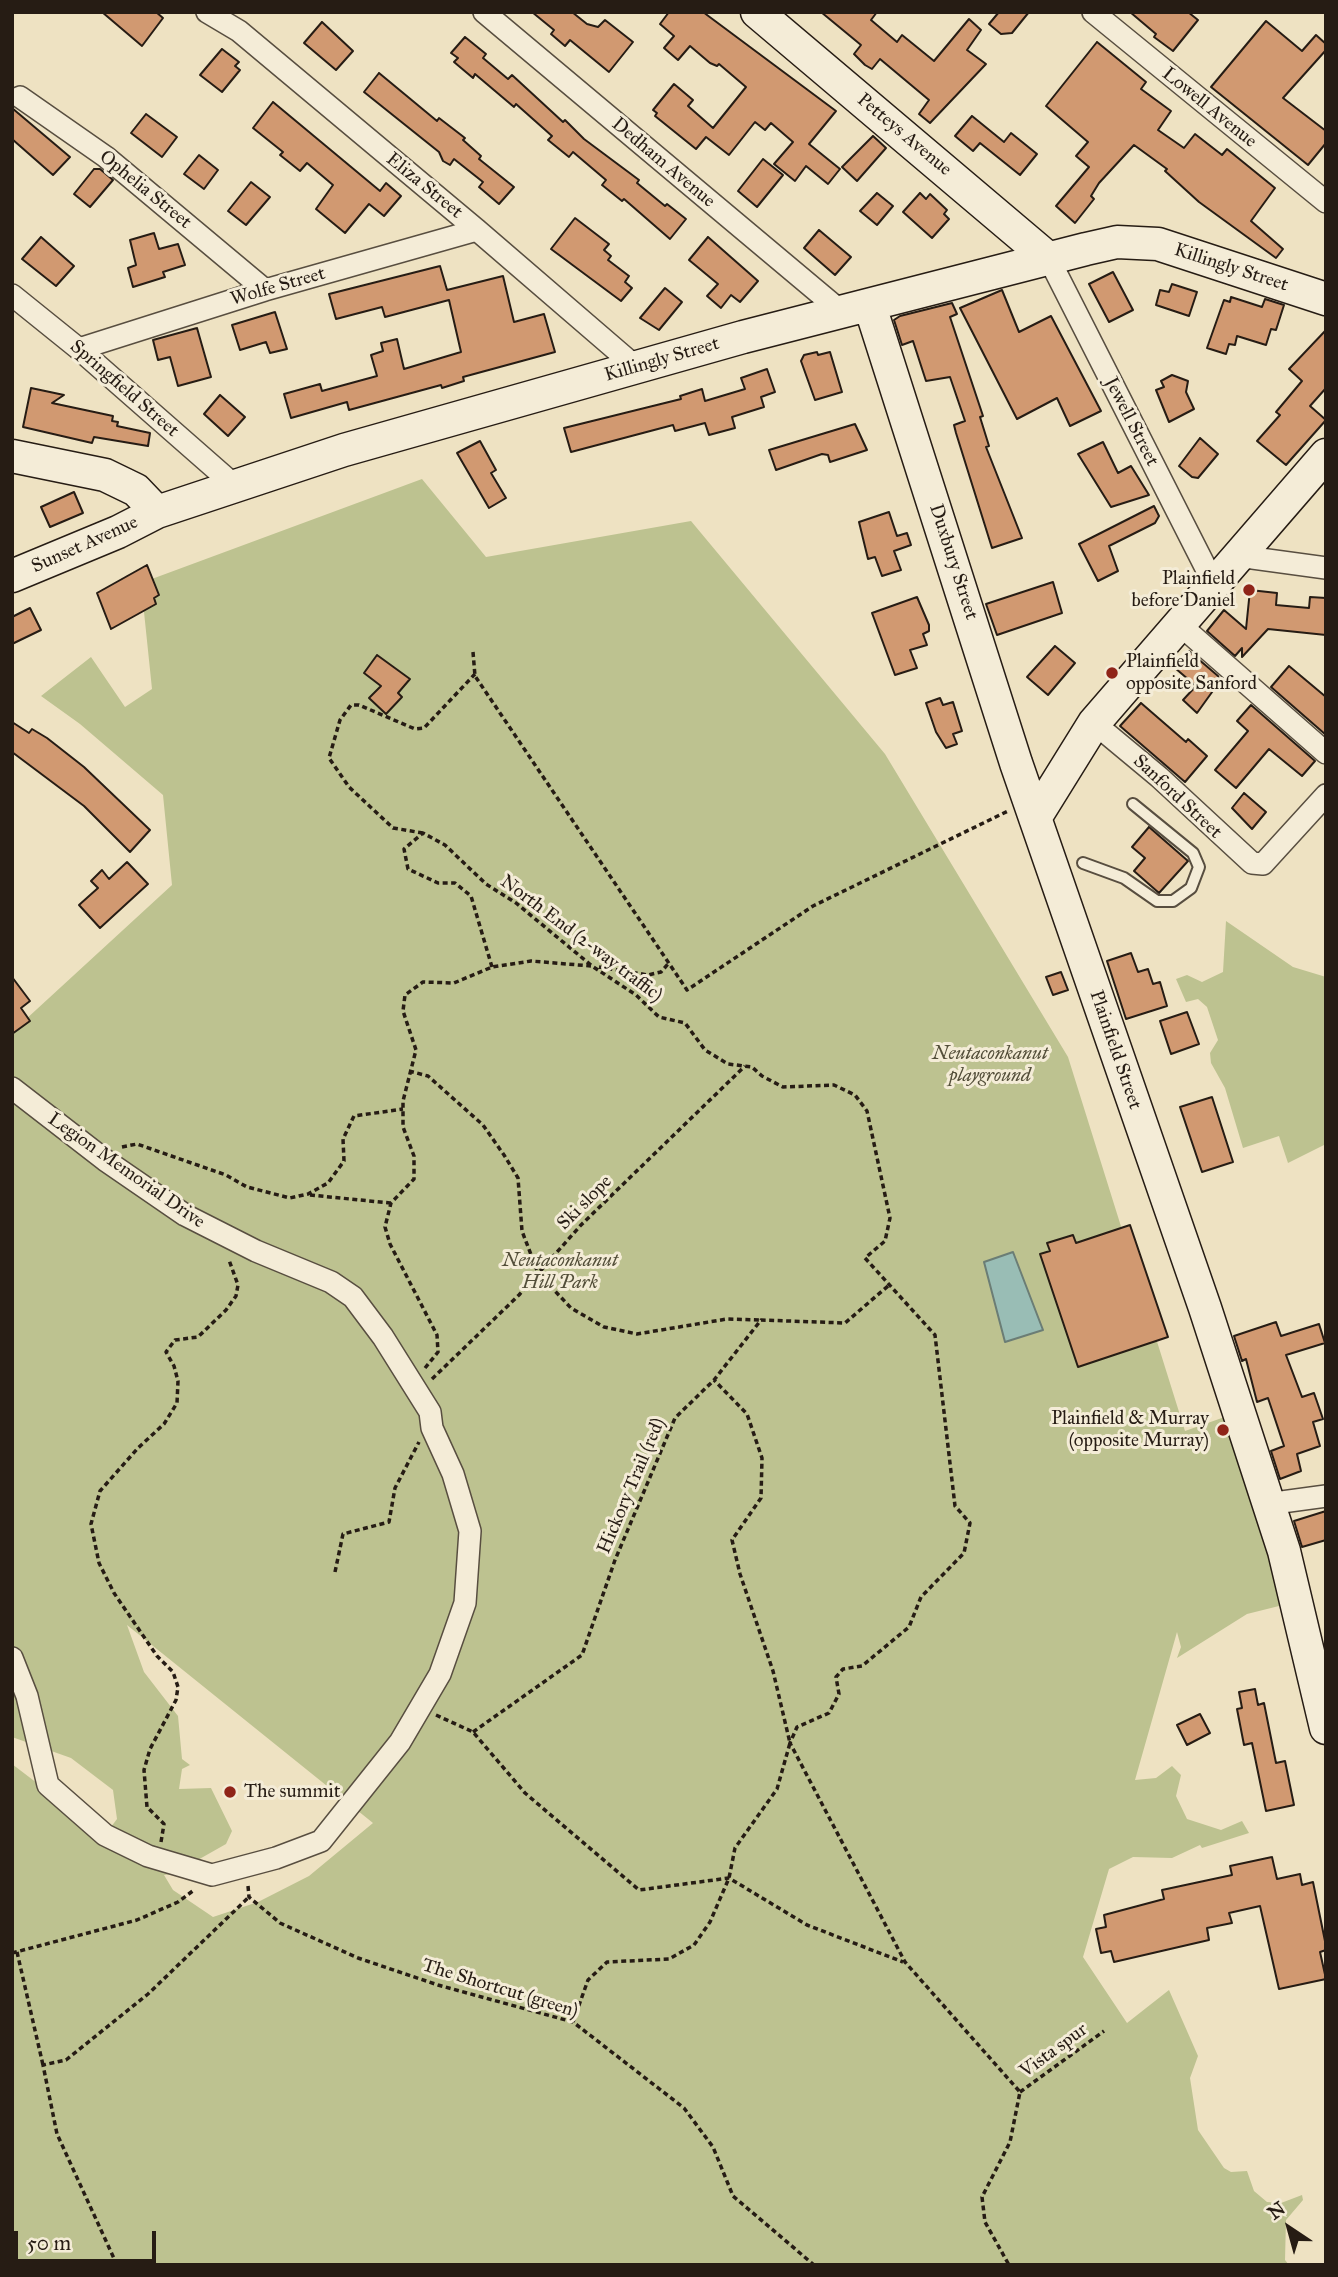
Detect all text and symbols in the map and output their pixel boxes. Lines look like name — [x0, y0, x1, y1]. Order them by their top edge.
street label: Lowell Avenue — [1157, 63, 1261, 153]
street label: Petteys Avenue — [852, 89, 956, 181]
street label: Dedham Avenue — [607, 113, 719, 213]
street label: Ophelia Street — [94, 146, 196, 234]
street label: Eliza Street — [381, 148, 467, 224]
street label: Killingly Street — [1171, 239, 1291, 297]
street label: Wolfe Street — [228, 263, 328, 311]
street label: Killingly Street — [602, 333, 722, 387]
street label: Springfield Street — [65, 336, 183, 442]
street label: Jewell Street — [1099, 374, 1163, 470]
street label: Duxbury Street — [924, 501, 982, 623]
street label: Sunset Avenue — [28, 511, 142, 579]
place label: Plainfield before Daniel — [1131, 568, 1235, 612]
marker: Plainfield before Daniel — [1241, 582, 1257, 598]
place label: Plainfield opposite Sanford — [1126, 651, 1257, 695]
marker: Plainfield opposite Sanford — [1104, 665, 1120, 681]
street label: Sanford Street — [1128, 750, 1226, 844]
street label: North End (2-way traffic) — [495, 871, 667, 1007]
street label: Plainfield Street — [1084, 987, 1146, 1113]
park label: Neutaconkanut playground — [932, 1043, 1048, 1087]
street label: Legion Memorial Drive — [43, 1108, 209, 1234]
street label: Ski slope — [553, 1171, 617, 1235]
park label: Neutaconkanut Hill Park — [502, 1250, 618, 1294]
place label: Plainfield & Murray (opposite Murray) — [1051, 1408, 1209, 1452]
street label: Hickory Trail (red) — [593, 1415, 671, 1557]
marker: Plainfield & Murray (opposite Murray) — [1215, 1422, 1231, 1438]
place label: The summit — [244, 1781, 340, 1803]
marker: The summit — [222, 1784, 238, 1800]
street label: The Shortcut (green) — [419, 1954, 581, 2024]
street label: Vista spur — [1016, 2019, 1092, 2083]
north arrow — [1254, 2193, 1324, 2263]
text: N — [1263, 2197, 1290, 2225]
scale bar — [18, 2218, 159, 2262]
text: 50 m — [27, 2230, 71, 2256]

